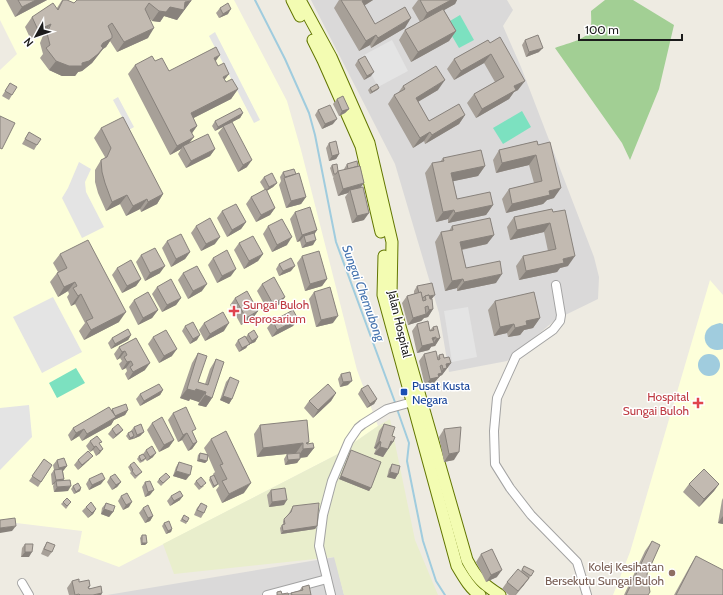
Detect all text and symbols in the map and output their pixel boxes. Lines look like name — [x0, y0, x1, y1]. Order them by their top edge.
north arrow — [16, 16, 56, 56]
scale bar — [579, 16, 682, 42]
text: 100 m — [585, 22, 619, 37]
text: N — [20, 35, 36, 50]
water label: Sungai Chemubong — [339, 243, 389, 344]
street label: Jalan Hospital — [385, 288, 415, 359]
place label: Sungai Buloh Leprosarium — [243, 297, 309, 326]
marker: Sungai Buloh Leprosarium — [228, 305, 240, 317]
place label: Pusat Kusta Negara — [412, 378, 470, 407]
marker: Pusat Kusta Negara — [399, 387, 409, 397]
place label: Hospital Sungai Buloh — [623, 389, 689, 418]
marker: Hospital Sungai Buloh — [692, 397, 704, 409]
place label: Kolej Kesihatan Bersekutu Sungai Buloh — [545, 559, 664, 588]
marker: Kolej Kesihatan Bersekutu Sungai Buloh — [667, 568, 677, 578]

